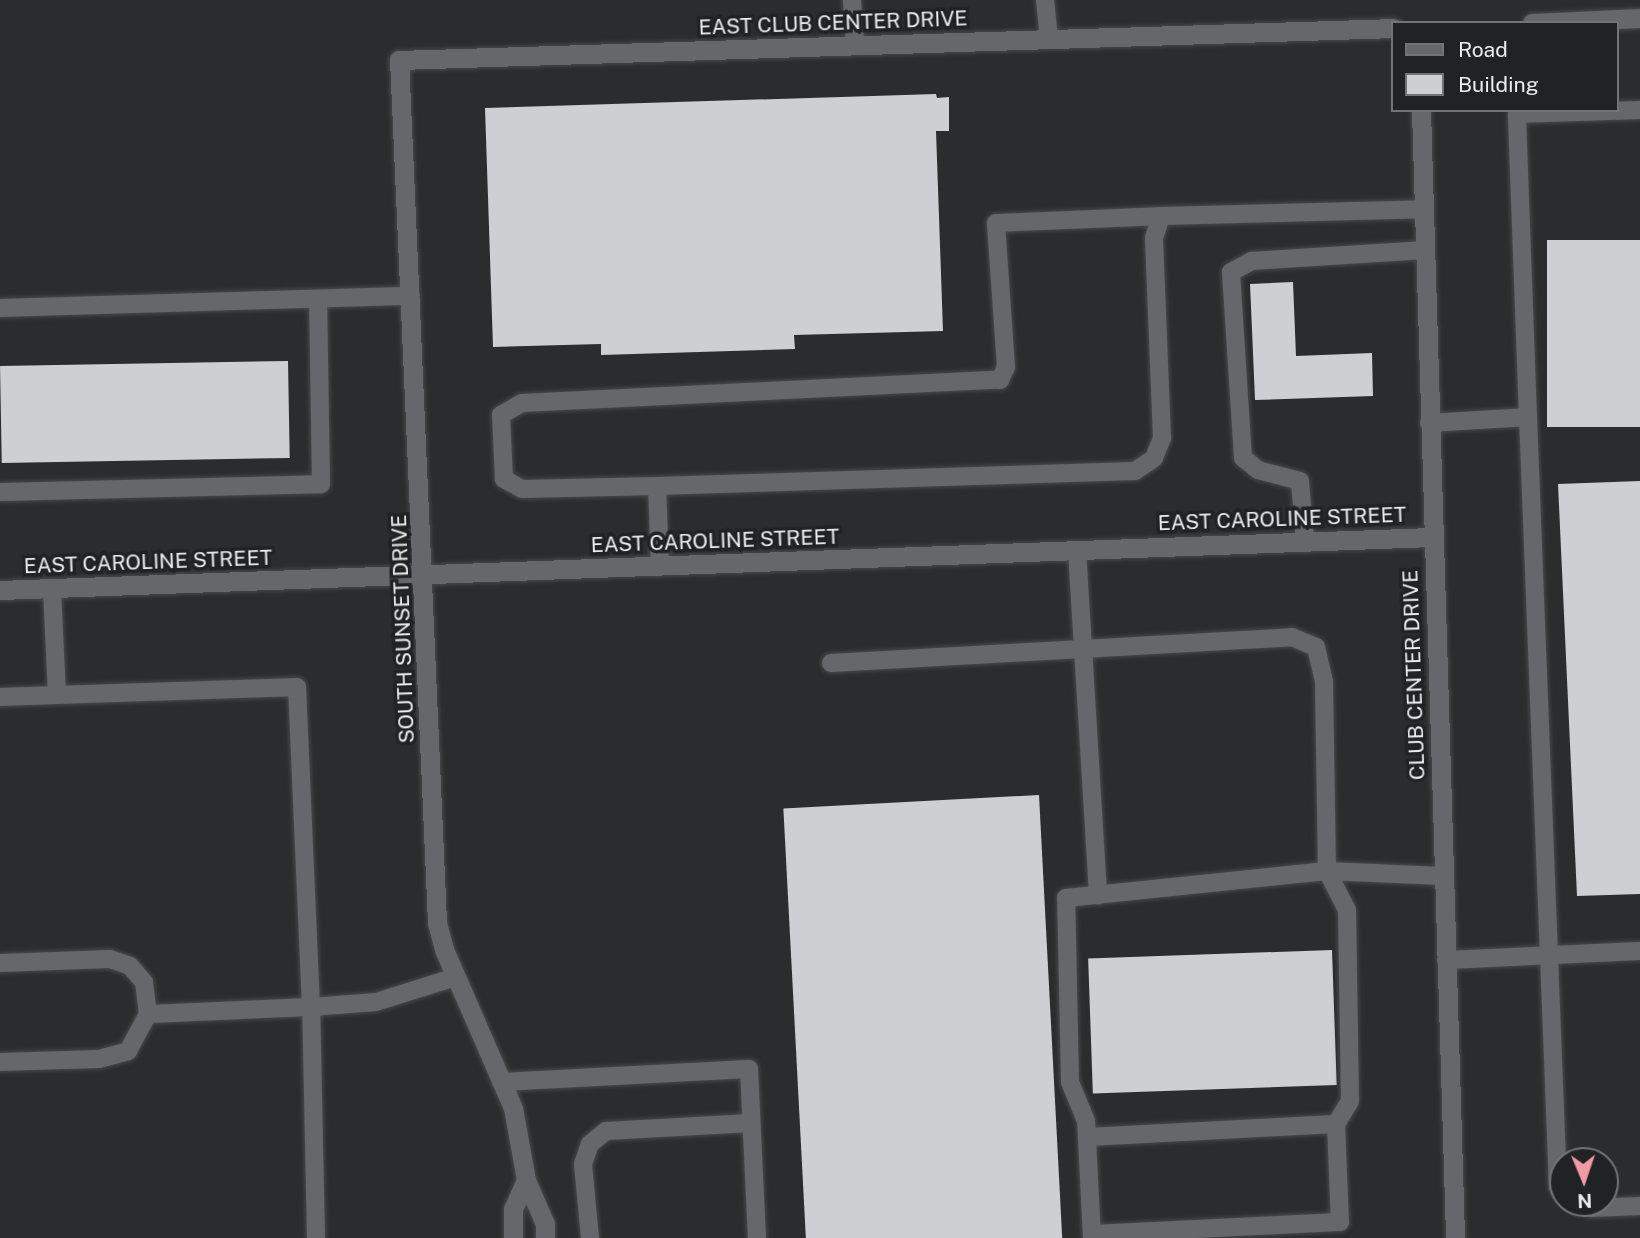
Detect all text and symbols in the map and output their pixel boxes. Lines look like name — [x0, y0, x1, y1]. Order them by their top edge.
street label: EAST CLUB CENTER DRIVE — [698, 6, 968, 40]
legend — [1392, 21, 1619, 112]
text: Road — [1458, 37, 1508, 62]
text: Building — [1458, 72, 1539, 97]
street label: EAST CAROLINE STREET — [1157, 502, 1407, 536]
street label: SOUTH SUNSET DRIVE — [386, 514, 420, 744]
street label: EAST CAROLINE STREET — [590, 524, 840, 558]
street label: EAST CAROLINE STREET — [23, 545, 273, 579]
street label: CLUB CENTER DRIVE — [1398, 569, 1430, 781]
north arrow — [1549, 1147, 1619, 1217]
text: N — [1577, 1190, 1592, 1212]

